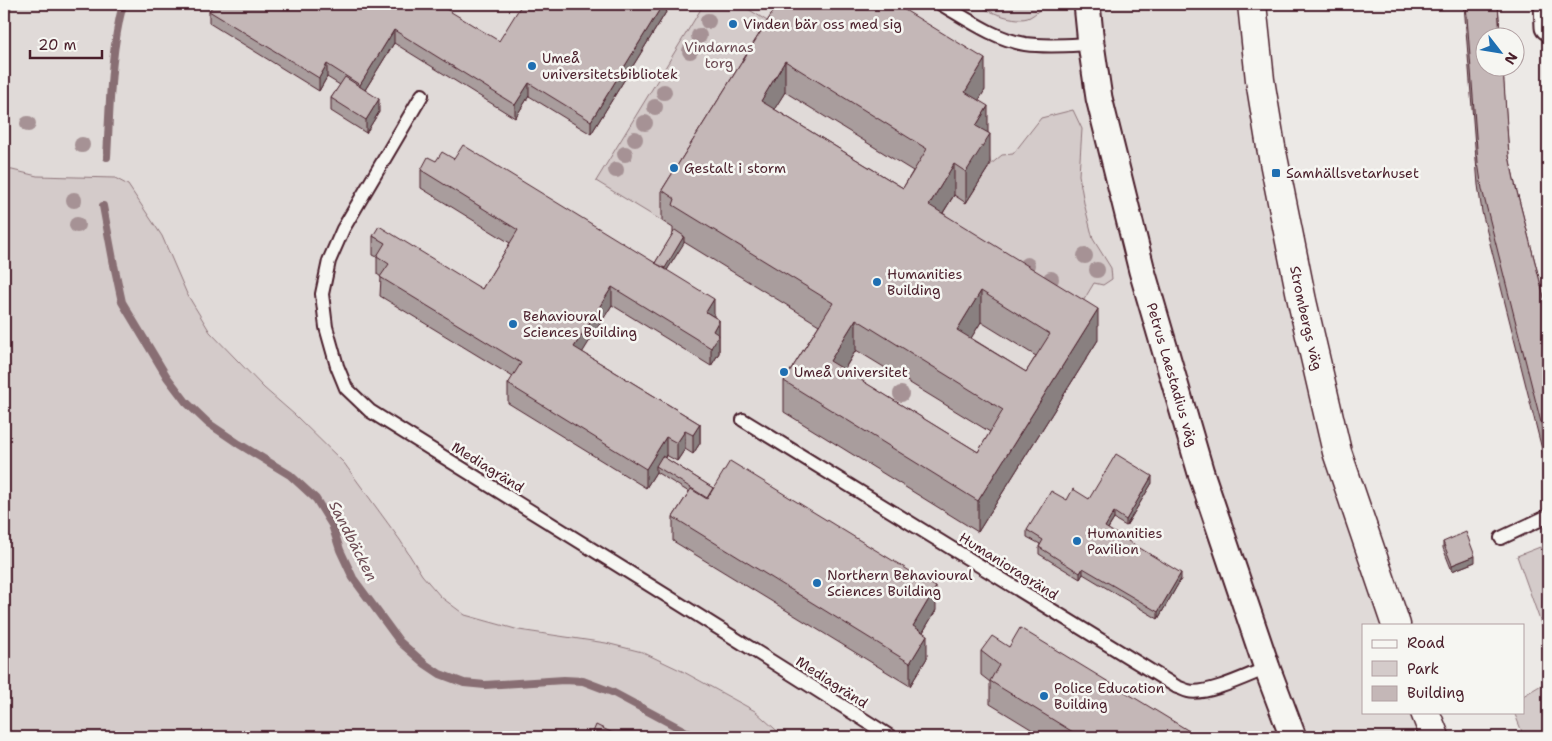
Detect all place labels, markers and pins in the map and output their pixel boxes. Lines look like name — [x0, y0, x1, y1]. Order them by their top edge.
place label: Vinden bär oss med sig — [743, 15, 902, 33]
marker: Vinden bär oss med sig — [727, 18, 739, 30]
place label: Umeå universitetsbibliotek — [542, 49, 678, 83]
marker: Umeå universitetsbibliotek — [526, 60, 538, 72]
place label: Gestalt i storm — [684, 159, 786, 177]
marker: Gestalt i storm — [668, 162, 680, 174]
place label: Samhällsvetarhuset — [1286, 164, 1419, 182]
marker: Samhällsvetarhuset — [1270, 167, 1282, 179]
place label: Humanities Building — [887, 265, 962, 299]
marker: Humanities Building — [871, 276, 883, 288]
place label: Behavioural Sciences Building — [523, 307, 637, 341]
marker: Behavioural Sciences Building — [507, 318, 519, 330]
place label: Umeå universitet — [794, 363, 908, 381]
marker: Umeå universitet — [778, 366, 790, 378]
place label: Humanities Pavilion — [1087, 524, 1162, 558]
marker: Humanities Pavilion — [1071, 535, 1083, 547]
place label: Northern Behavioural Sciences Building — [827, 566, 973, 600]
marker: Northern Behavioural Sciences Building — [811, 577, 823, 589]
place label: Police Education Building — [1054, 679, 1165, 713]
marker: Police Education Building — [1038, 690, 1050, 702]

